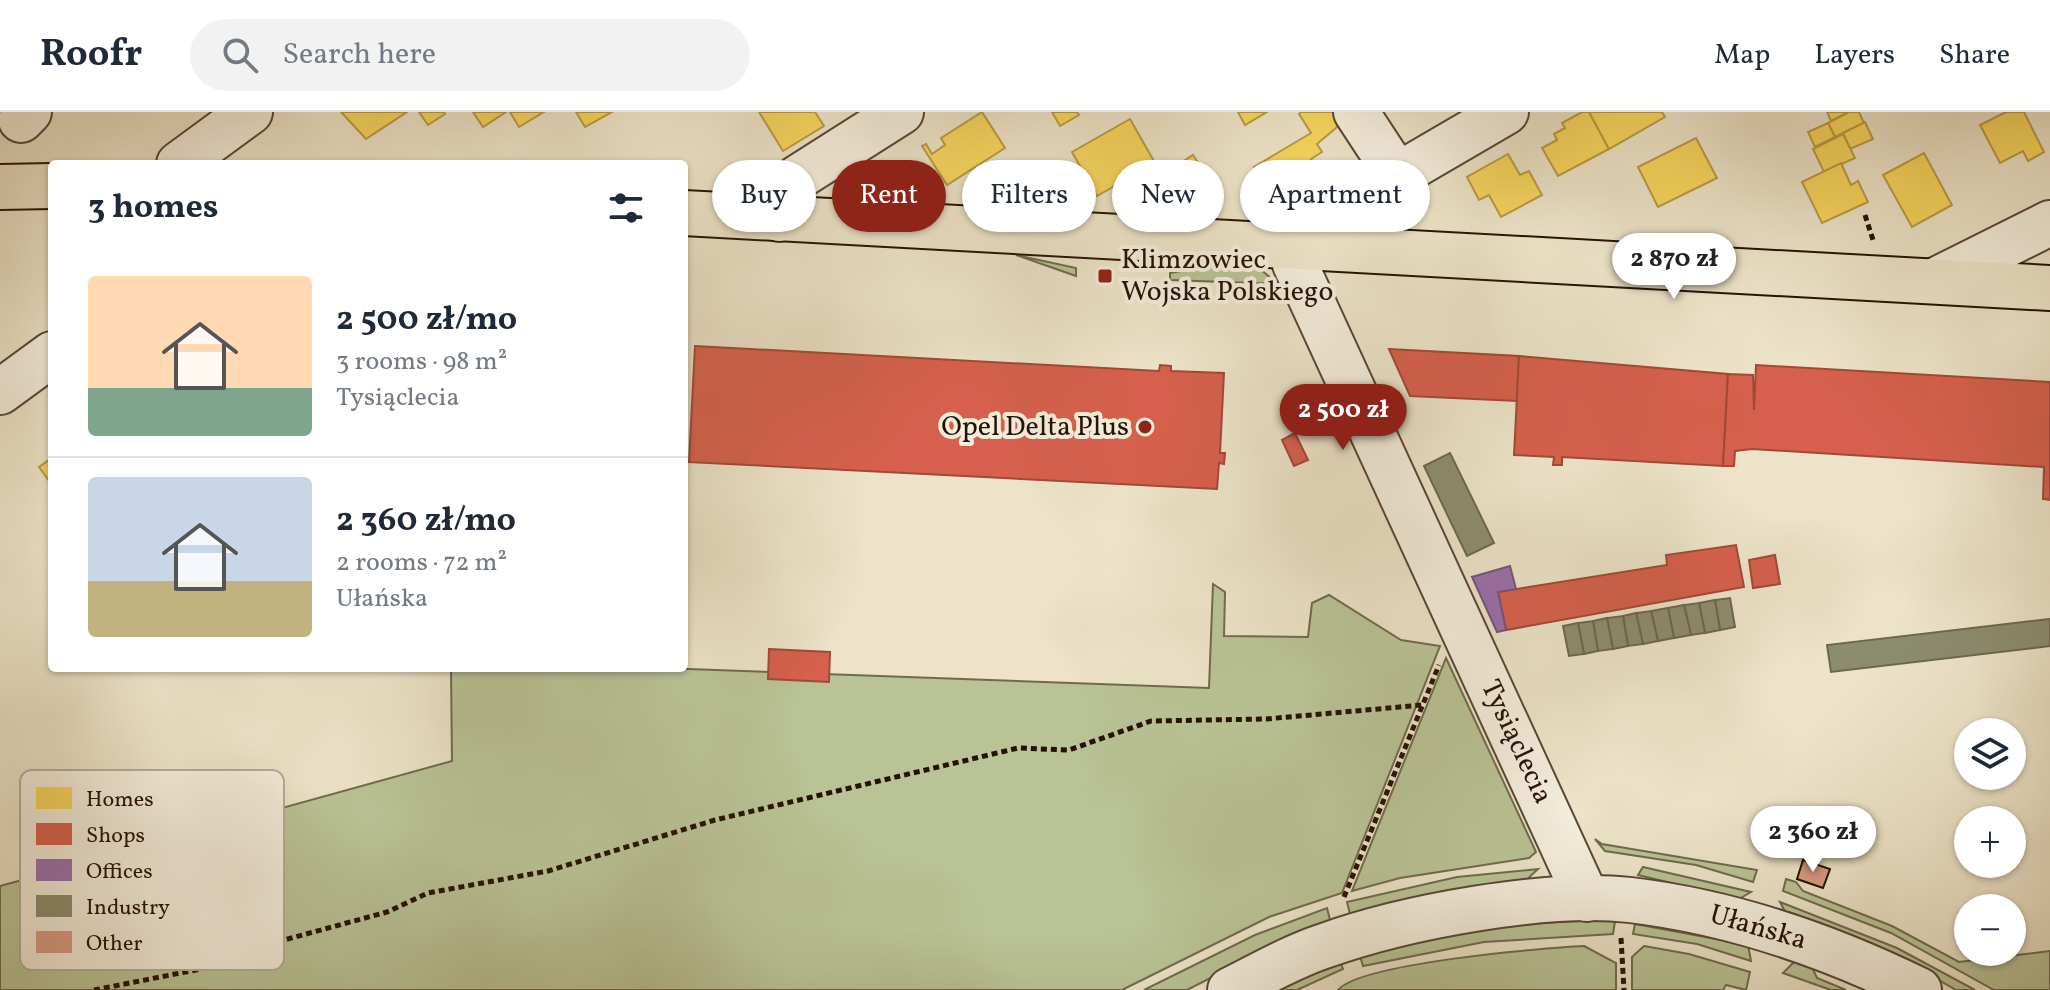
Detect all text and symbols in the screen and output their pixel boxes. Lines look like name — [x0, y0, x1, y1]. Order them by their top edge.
search box — [190, 19, 750, 91]
text: Roofr — [40, 29, 142, 82]
icon: search — [218, 33, 262, 77]
text: Search here — [282, 34, 436, 76]
text: Map — [1714, 36, 1770, 75]
text: Layers — [1814, 36, 1895, 75]
text: Share — [1939, 36, 2010, 75]
chip: Buy — [712, 160, 816, 232]
chip: Rent — [832, 160, 946, 232]
chip: Filters — [962, 160, 1096, 232]
chip: New — [1112, 160, 1224, 232]
chip: Apartment — [1240, 160, 1430, 232]
text: 3 homes — [88, 185, 218, 232]
icon: filters — [604, 186, 648, 230]
pin: 2 870 zł — [1591, 233, 1757, 301]
place label: Klimzowiec Wojska Polskiego — [1121, 241, 1333, 312]
text: 2 870 zł — [1630, 241, 1718, 277]
marker: Klimzowiec Wojska Polskiego — [1096, 267, 1114, 285]
text: 2 500 zł/mo — [336, 297, 517, 344]
icon: home — [152, 308, 248, 404]
text: 3 rooms · 98 m² — [336, 344, 507, 380]
text: Tysiąclecia — [336, 380, 459, 416]
pin: 2 500 zł — [1260, 384, 1426, 452]
text: 2 500 zł — [1298, 392, 1388, 428]
place label: Opel Delta Plus — [941, 408, 1129, 447]
marker: Opel Delta Plus — [1136, 418, 1154, 436]
text: 2 360 zł/mo — [336, 498, 516, 545]
icon: home — [152, 509, 248, 605]
text: 2 rooms · 72 m² — [336, 545, 507, 581]
text: Ułańska — [336, 581, 428, 617]
street label: Tysiąclecia — [1470, 674, 1562, 810]
map controls — [1954, 718, 2026, 966]
button: layers — [1954, 718, 2026, 790]
legend — [20, 770, 284, 970]
text: Homes — [86, 785, 154, 816]
pin: 2 360 zł — [1730, 806, 1896, 874]
button: + — [1954, 806, 2026, 878]
text: 2 360 zł — [1768, 814, 1858, 850]
text: Shops — [86, 821, 145, 852]
text: Offices — [86, 857, 153, 888]
text: Industry — [86, 893, 170, 924]
button: − — [1954, 894, 2026, 966]
street label: Ułańska — [1705, 896, 1811, 960]
text: Other — [86, 929, 143, 960]

